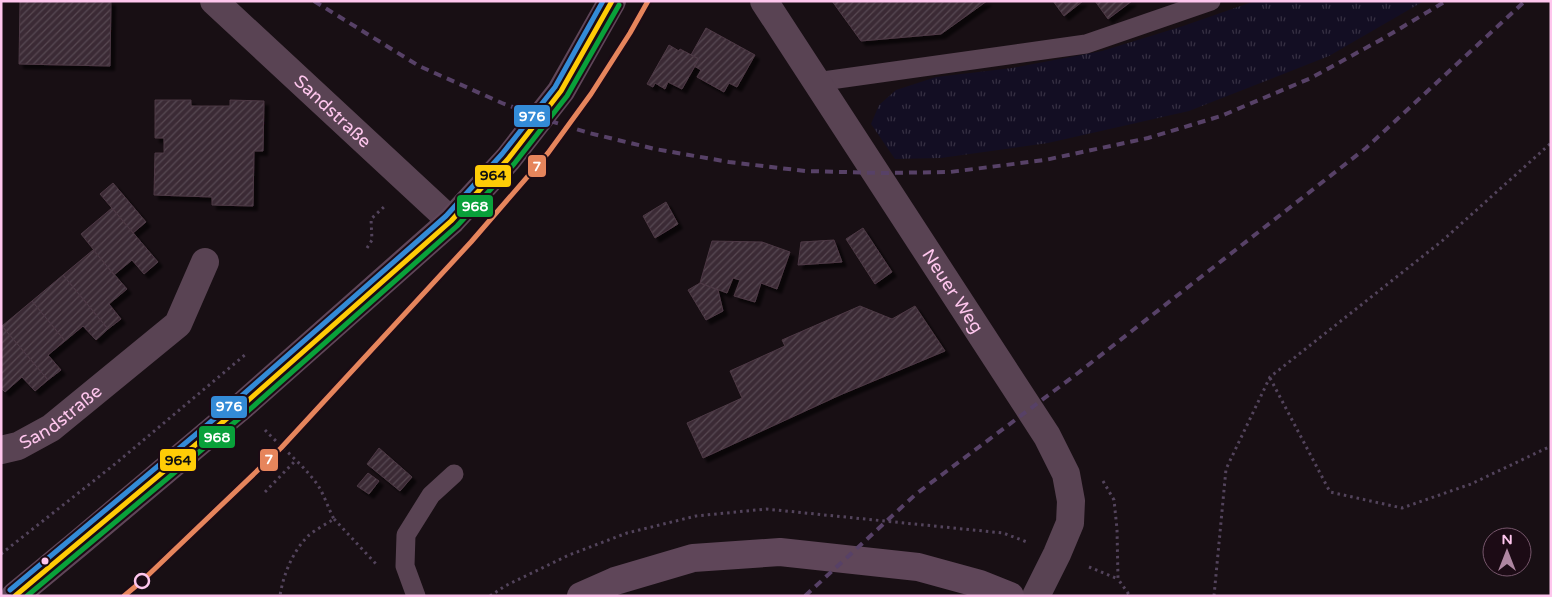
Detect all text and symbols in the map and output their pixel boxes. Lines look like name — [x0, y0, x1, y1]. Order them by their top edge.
street label: Sandstraße — [290, 70, 376, 152]
line badge: 976 — [513, 104, 551, 128]
text: 976 — [519, 108, 545, 125]
line badge: 7 — [527, 154, 547, 178]
text: 7 — [533, 158, 542, 175]
line badge: 964 — [474, 164, 512, 188]
text: 964 — [480, 167, 506, 184]
line badge: 968 — [456, 194, 494, 218]
text: 968 — [462, 198, 488, 215]
street label: Neuer Weg — [917, 245, 988, 337]
street label: Sandstraße — [15, 380, 106, 454]
line badge: 976 — [210, 395, 248, 419]
text: 976 — [216, 398, 242, 415]
line badge: 968 — [198, 425, 236, 449]
text: 968 — [204, 429, 230, 446]
line badge: 964 — [159, 448, 197, 472]
line badge: 7 — [259, 448, 279, 472]
text: 7 — [265, 451, 274, 468]
text: 964 — [165, 452, 191, 469]
north arrow — [1482, 527, 1532, 577]
text: N — [1501, 531, 1513, 548]
unlabelled marker — [40, 556, 50, 566]
unlabelled marker — [134, 573, 150, 589]

